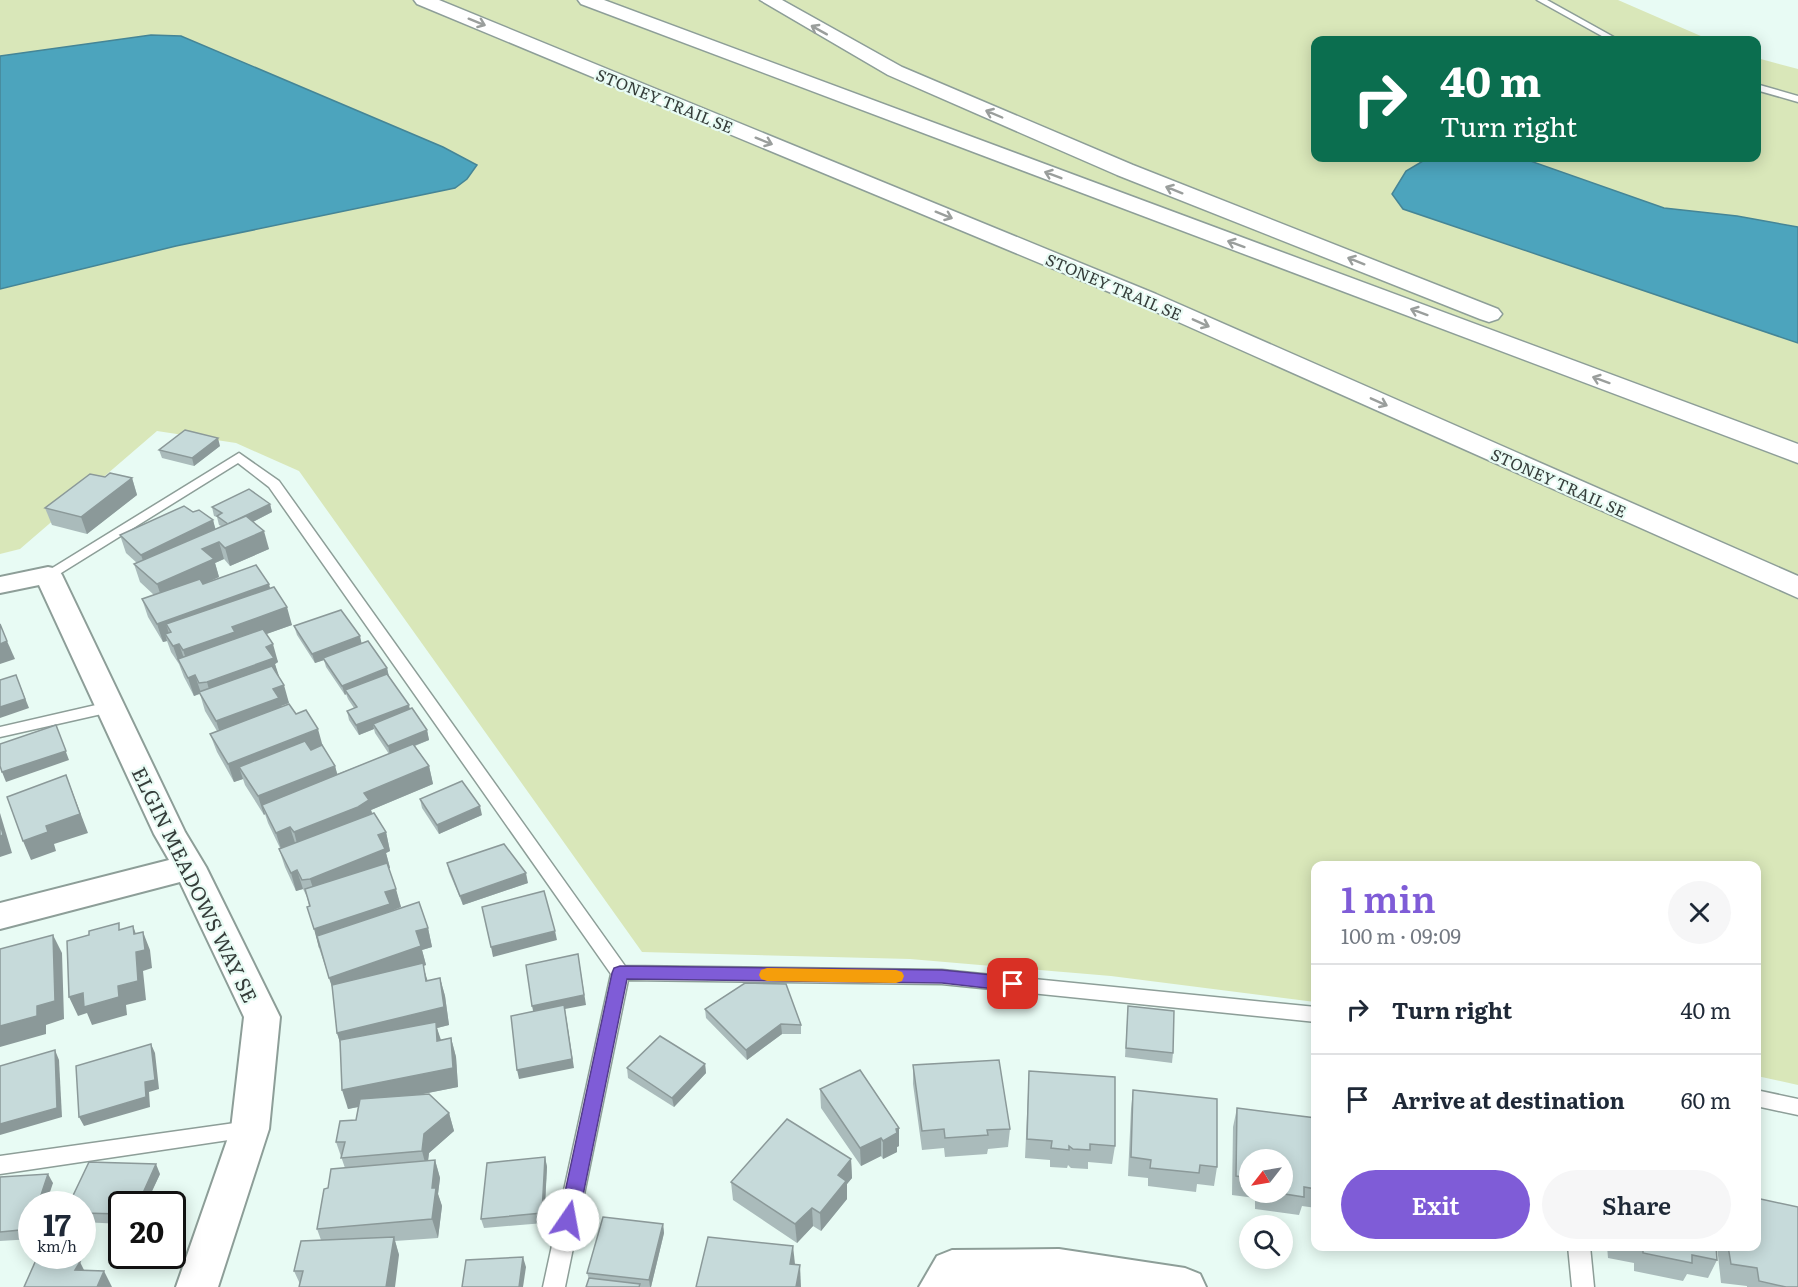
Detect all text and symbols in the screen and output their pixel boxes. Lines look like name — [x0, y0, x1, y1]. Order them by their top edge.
one-way arrow — [467, 17, 486, 28]
one-way arrow — [811, 24, 828, 36]
text: 40 m — [1440, 48, 1541, 110]
icon: right — [1341, 60, 1419, 138]
street label: STONEY TRAIL SE — [593, 62, 737, 138]
text: Turn right — [1440, 105, 1577, 145]
one-way arrow — [986, 108, 1004, 119]
one-way arrow — [754, 136, 772, 147]
one-way arrow — [1044, 169, 1063, 180]
one-way arrow — [1165, 183, 1184, 194]
one-way arrow — [934, 210, 952, 221]
one-way arrow — [1227, 237, 1246, 248]
street label: STONEY TRAIL SE — [1042, 246, 1186, 326]
one-way arrow — [1347, 255, 1365, 266]
one-way arrow — [1410, 305, 1429, 316]
one-way arrow — [1191, 318, 1210, 329]
one-way arrow — [1593, 373, 1611, 384]
one-way arrow — [1370, 397, 1388, 409]
street label: STONEY TRAIL SE — [1488, 441, 1630, 523]
street label: ELGIN MEADOWS WAY SE — [126, 761, 266, 1007]
text: 1 min — [1341, 871, 1436, 924]
button: close — [1668, 881, 1731, 944]
text: 100 m · 09:09 — [1341, 920, 1461, 950]
pin — [987, 958, 1038, 1009]
icon: arrive — [996, 967, 1029, 1000]
icon: right — [1341, 993, 1374, 1026]
text: Turn right — [1392, 993, 1512, 1026]
text: 40 m — [1680, 993, 1731, 1026]
icon: arrive — [1341, 1083, 1374, 1116]
text: Arrive at destination — [1392, 1083, 1625, 1116]
text: 60 m — [1681, 1083, 1731, 1116]
north arrow — [1239, 1149, 1293, 1203]
map controls — [1239, 1149, 1293, 1269]
button: Exit — [1341, 1170, 1530, 1239]
button: Share — [1542, 1170, 1731, 1239]
position arrow — [536, 1188, 600, 1252]
speed limit sign: 20 — [108, 1191, 186, 1269]
text: 17 — [43, 1201, 71, 1245]
button: search — [1239, 1215, 1293, 1269]
text: km/h — [37, 1234, 77, 1257]

